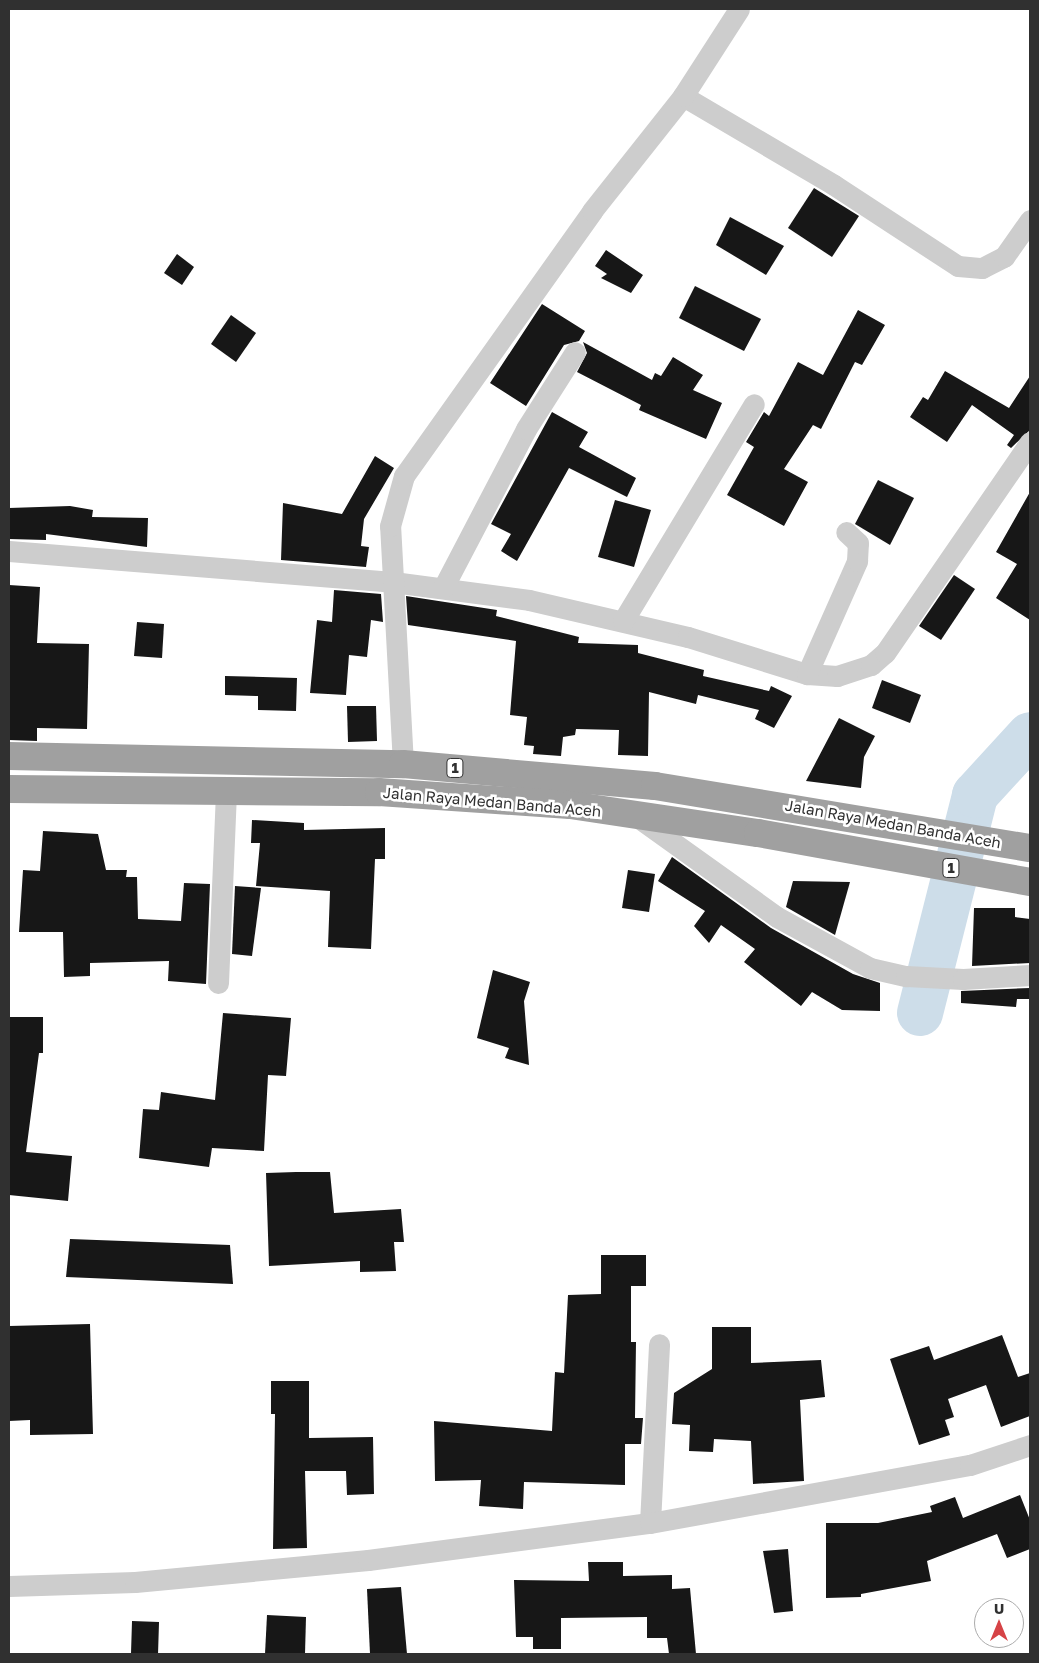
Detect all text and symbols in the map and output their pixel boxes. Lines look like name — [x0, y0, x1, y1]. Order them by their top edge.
road number: 1 — [446, 756, 464, 780]
street label: Jalan Raya Medan Banda Aceh — [382, 783, 602, 821]
street label: Jalan Raya Medan Banda Aceh — [784, 796, 1002, 852]
road number: 1 — [942, 856, 960, 880]
north arrow — [974, 1598, 1024, 1648]
text: U — [994, 1600, 1004, 1617]

